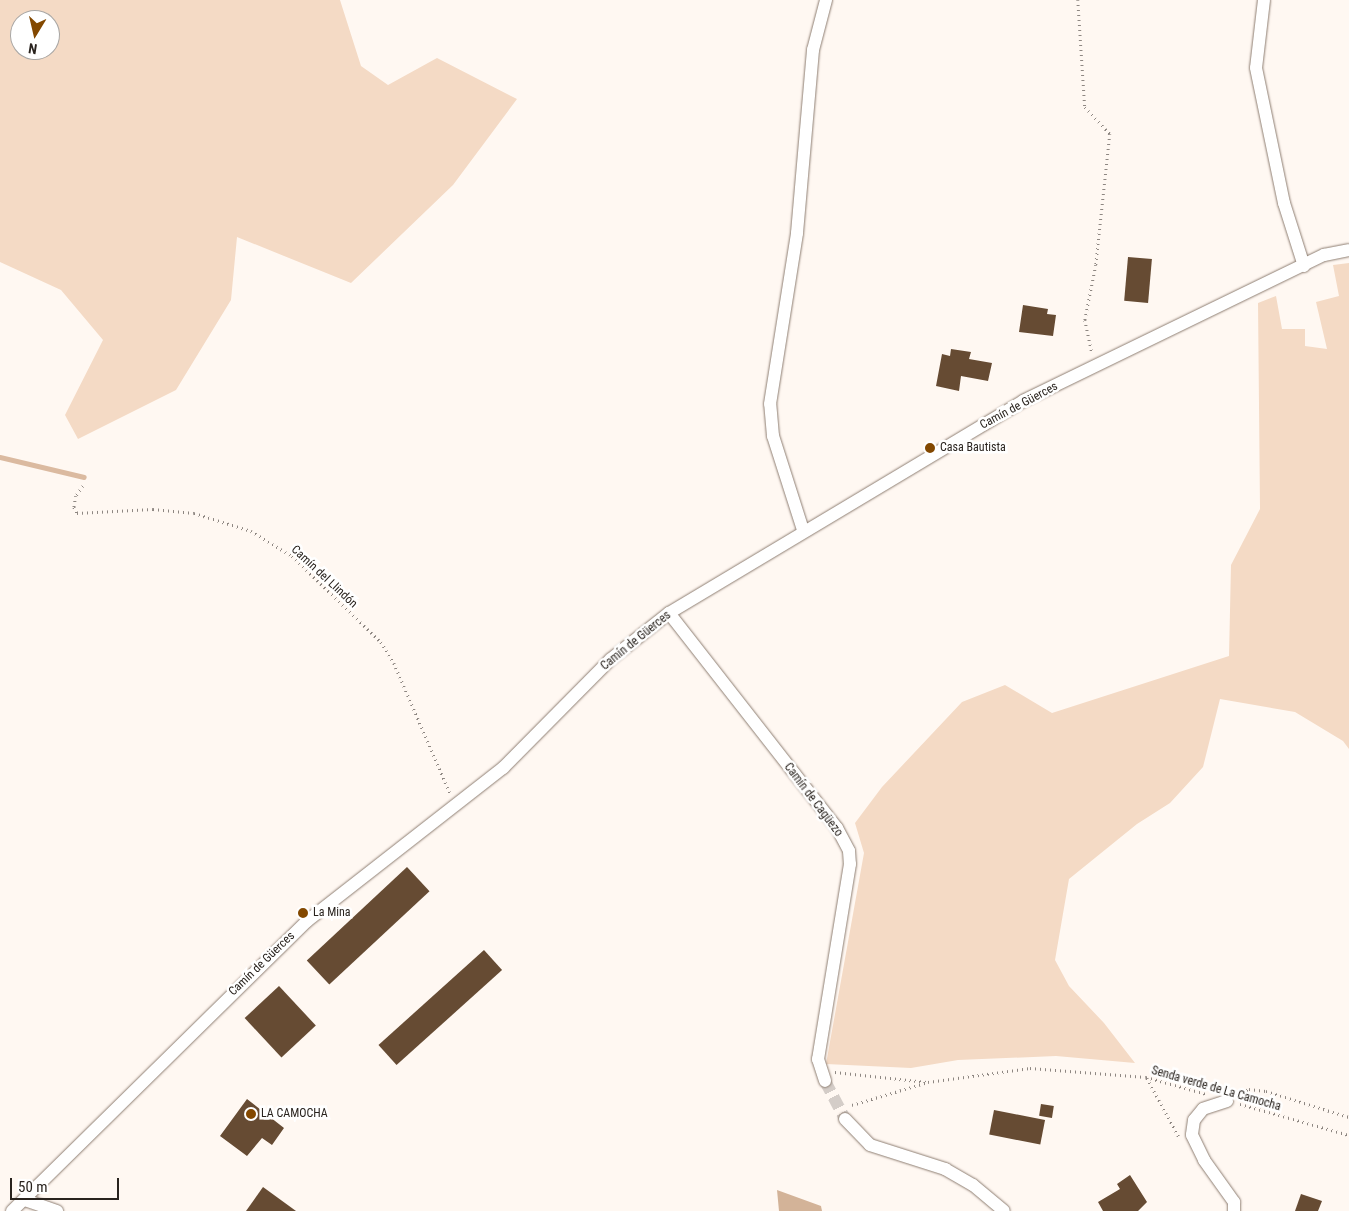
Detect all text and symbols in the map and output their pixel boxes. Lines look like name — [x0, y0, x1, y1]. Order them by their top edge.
north arrow — [10, 10, 60, 60]
text: N — [27, 40, 38, 57]
street label: Camín de Güerces — [978, 379, 1060, 433]
place label: Casa Bautista — [940, 441, 1006, 455]
marker: Casa Bautista — [924, 442, 936, 454]
street label: Camín del Llindón — [288, 543, 360, 611]
street label: Camín de Güerces — [598, 608, 674, 674]
street label: Camín de Cagüezo — [781, 760, 845, 840]
place label: La Mina — [313, 906, 351, 920]
marker: La Mina — [297, 907, 309, 919]
street label: Camín de Güerces — [226, 929, 298, 999]
street label: Senda verde de La Camocha — [1150, 1064, 1282, 1114]
place label: LA CAMOCHA — [261, 1107, 328, 1121]
marker: LA CAMOCHA — [245, 1108, 257, 1120]
scale bar — [12, 1168, 121, 1200]
text: 50 m — [18, 1178, 48, 1196]

